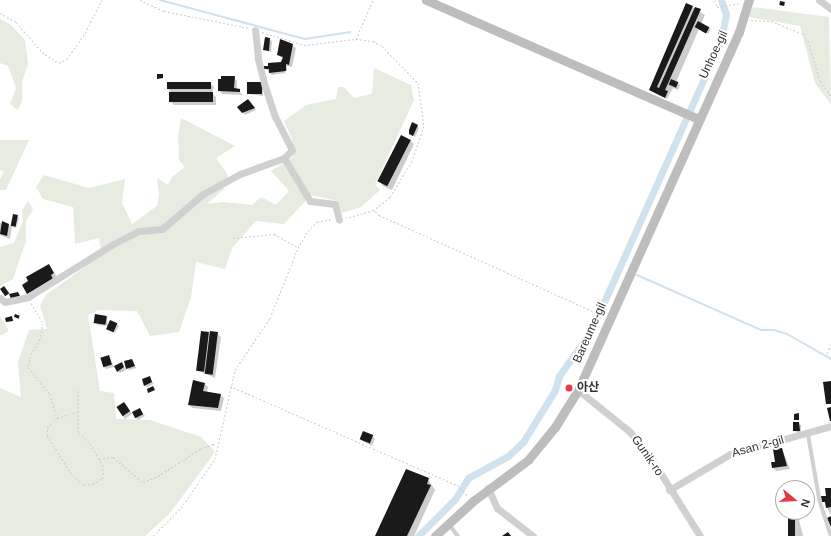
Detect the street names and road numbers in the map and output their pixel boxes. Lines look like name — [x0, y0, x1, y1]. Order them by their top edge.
street label: Unhoe-gil — [697, 29, 731, 81]
street label: Bareume-gil — [570, 301, 610, 365]
street label: Gunik-ro — [628, 433, 666, 479]
street label: Asan 2-gil — [730, 433, 786, 461]

